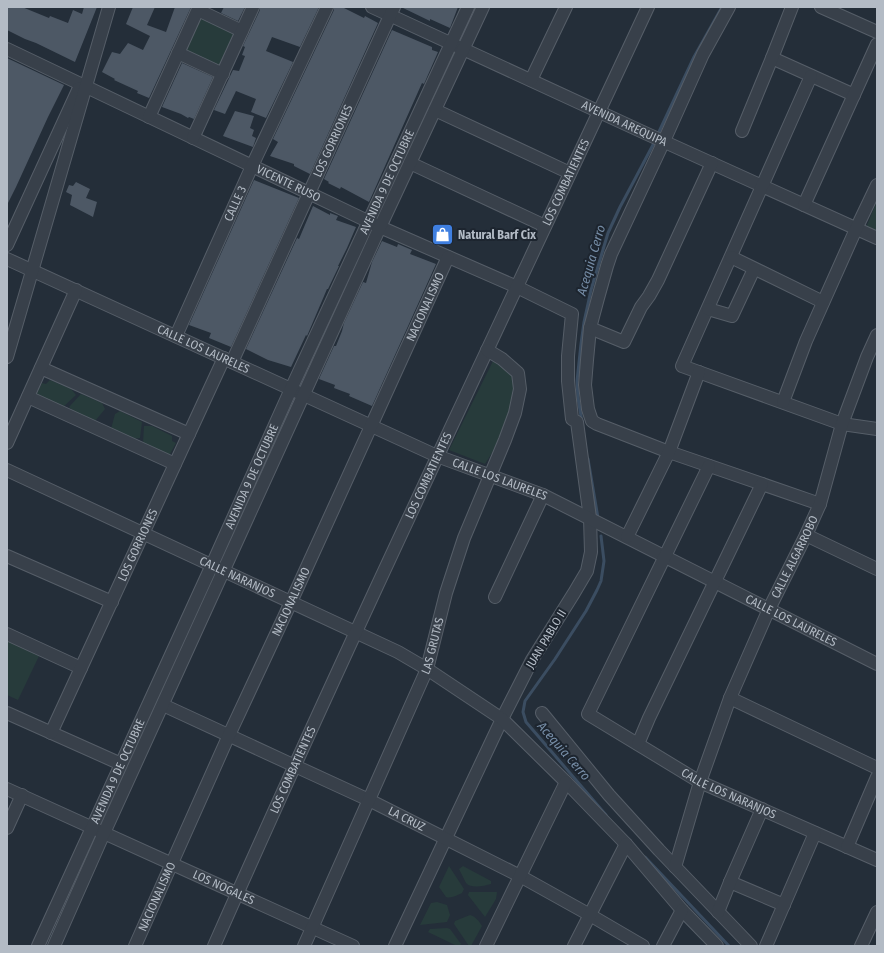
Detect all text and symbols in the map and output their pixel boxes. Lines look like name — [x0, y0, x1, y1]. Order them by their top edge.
street label: AVENIDA AREQUIPA — [580, 98, 670, 149]
street label: LOS GORRIONES — [310, 102, 355, 179]
street label: AVENIDA 9 DE OCTUBRE — [357, 127, 417, 236]
street label: LOS COMBATIENTES — [540, 137, 592, 228]
street label: VICENTE RUSO — [254, 162, 323, 205]
street label: CALLE 3 — [221, 184, 249, 223]
shop icon: Natural Barf Cix — [429, 222, 455, 248]
water label: Acequia Cerro — [574, 223, 608, 298]
place label: Natural Barf Cix — [458, 228, 536, 242]
street label: NACIONALISMO — [404, 270, 447, 344]
street label: CALLE LOS LAURELES — [155, 322, 252, 376]
street label: AVENIDA 9 DE OCTUBRE — [222, 421, 282, 531]
street label: LOS COMBATIENTES — [402, 430, 455, 521]
street label: CALLE LOS LAURELES — [450, 455, 550, 503]
street label: LOS GORRIONES — [115, 507, 160, 583]
street label: CALLE ALGARROBO — [768, 513, 821, 601]
street label: CALLE NARANJOS — [197, 554, 277, 601]
street label: NACIONALISMO — [269, 565, 313, 638]
street label: CALLE LOS LAURELES — [743, 592, 839, 649]
street label: JUAN PABLO II — [523, 607, 569, 671]
street label: LAS GRUTAS — [419, 616, 447, 677]
street label: AVENIDA 9 DE OCTUBRE — [88, 717, 148, 826]
water label: Acequia Cerro — [534, 718, 594, 783]
street label: LOS COMBATIENTES — [267, 724, 319, 816]
street label: CALLE LOS NARANJOS — [679, 765, 778, 822]
street label: LA CRUZ — [386, 804, 428, 834]
street label: NACIONALISMO — [135, 860, 178, 933]
street label: LOS NOGALES — [191, 867, 257, 907]

